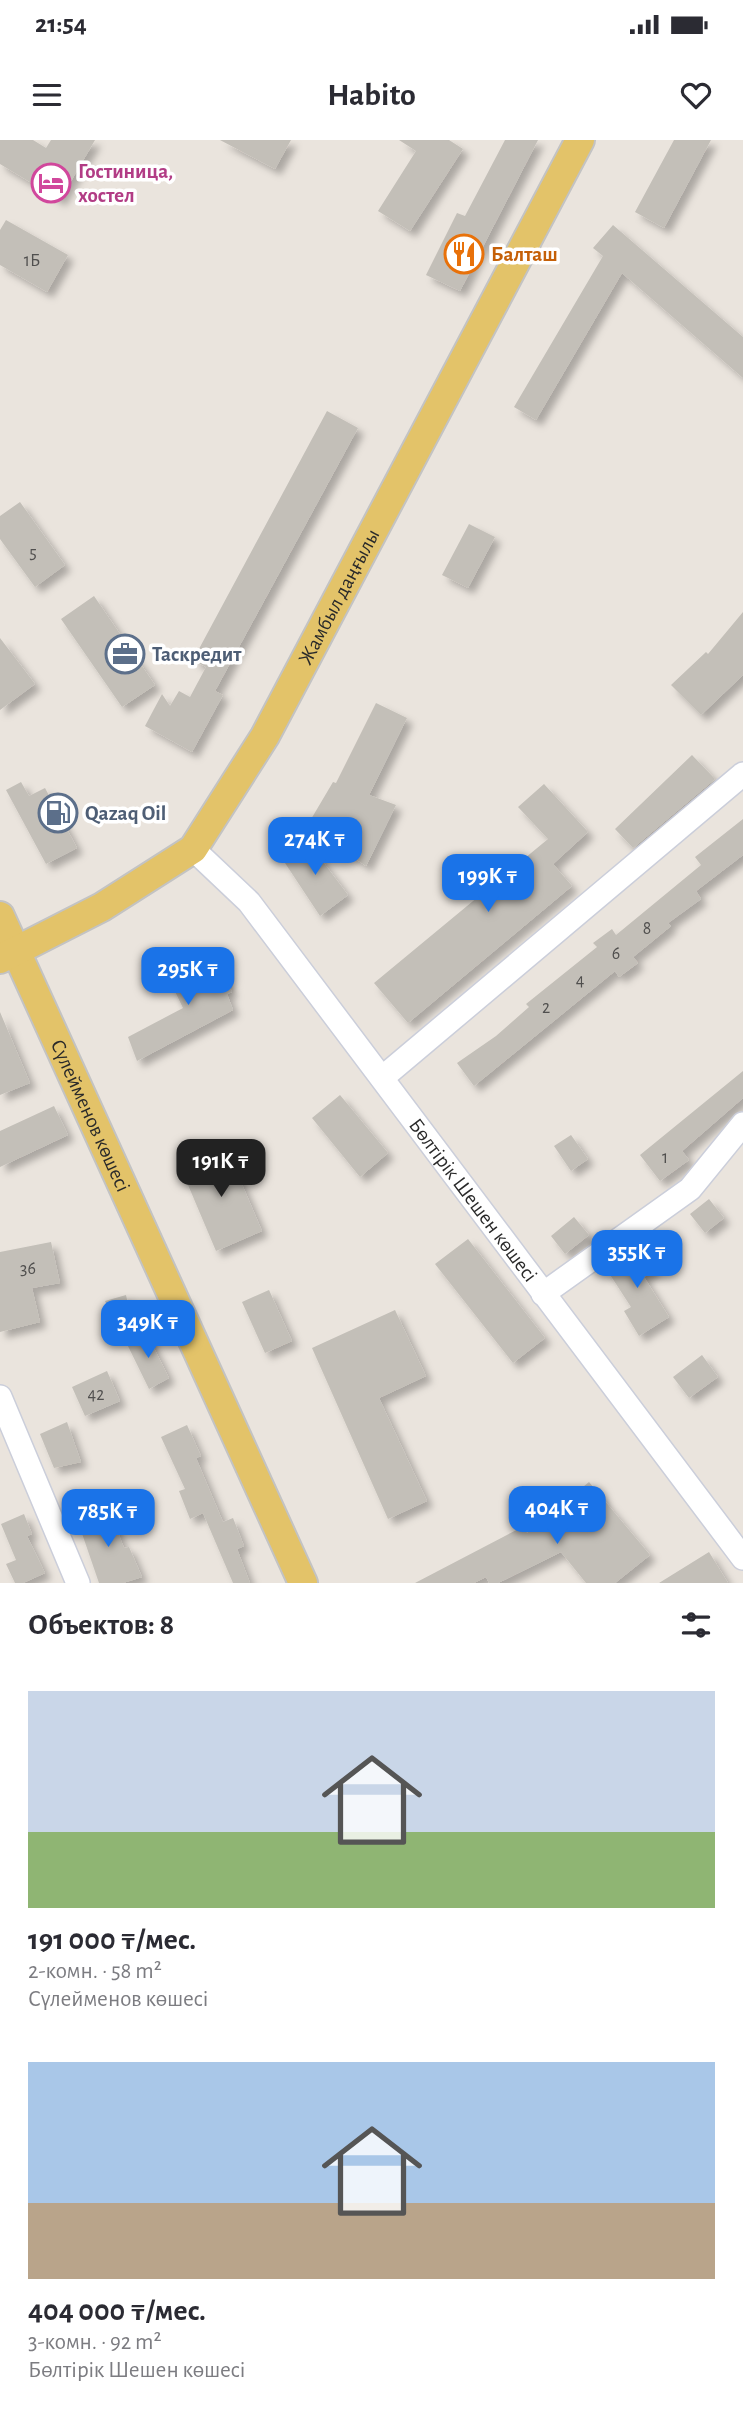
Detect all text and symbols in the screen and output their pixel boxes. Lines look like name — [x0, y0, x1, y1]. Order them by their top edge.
text: 21:54 — [35, 11, 87, 37]
icon: menu — [28, 76, 66, 114]
icon: heart — [677, 76, 715, 114]
text: Habito — [327, 79, 416, 111]
place label: Гостиница, хостел — [78, 161, 173, 206]
hotel icon: Гостиница, хостел — [30, 162, 72, 204]
restaurant icon: Балташ — [443, 233, 485, 275]
place label: Балташ — [491, 244, 558, 265]
house number: 1Б — [24, 252, 40, 270]
street label: Жамбыл даңғылы — [295, 526, 383, 668]
house number: 5 — [29, 544, 37, 562]
office icon: Таскредит — [104, 633, 146, 675]
place label: Таскредит — [152, 644, 242, 665]
fuel station icon: Qazaq Oil — [37, 792, 79, 834]
place label: Qazaq Oil — [85, 803, 166, 825]
pin: 274K ₸ — [258, 818, 372, 877]
text: 274K ₸ — [284, 828, 346, 851]
pin: 199K ₸ — [431, 854, 545, 914]
text: 199K ₸ — [458, 865, 518, 888]
house number: 8 — [643, 920, 651, 938]
house number: 6 — [612, 945, 620, 963]
pin: 295K ₸ — [131, 948, 245, 1007]
text: 295K ₸ — [157, 958, 219, 981]
house number: 4 — [576, 972, 585, 990]
house number: 2 — [542, 999, 550, 1017]
street label: Сүлейменов көшесі — [46, 1036, 134, 1195]
street label: Бөлтірік Шешен көшесі — [405, 1115, 541, 1286]
pin: 191K ₸ — [164, 1140, 278, 1199]
house number: 1 — [662, 1149, 668, 1167]
text: 191K ₸ — [192, 1150, 250, 1173]
pin: 355K ₸ — [580, 1230, 694, 1290]
text: 355K ₸ — [607, 1241, 667, 1264]
house number: 36 — [20, 1260, 36, 1278]
pin: 349K ₸ — [91, 1300, 205, 1360]
text: 349K ₸ — [117, 1311, 179, 1334]
house number: 42 — [88, 1386, 104, 1404]
pin: 404K ₸ — [500, 1486, 614, 1546]
pin: 785K ₸ — [51, 1490, 165, 1549]
text: 404K ₸ — [525, 1497, 589, 1520]
text: 785K ₸ — [78, 1500, 138, 1523]
icon: filters — [677, 1606, 715, 1644]
text: Объектов: 8 — [28, 1610, 174, 1640]
icon: home — [309, 1737, 435, 1863]
text: 191 000 ₸/мес. — [28, 1925, 196, 1955]
text: 2-комн. · 58 m² — [28, 1960, 162, 1983]
text: Сүлейменов көшесі — [28, 1988, 208, 2011]
icon: home — [309, 2108, 435, 2234]
text: 404 000 ₸/мес. — [28, 2296, 206, 2326]
text: 3-комн. · 92 m² — [28, 2331, 162, 2354]
text: Бөлтірік Шешен көшесі — [28, 2359, 245, 2382]

